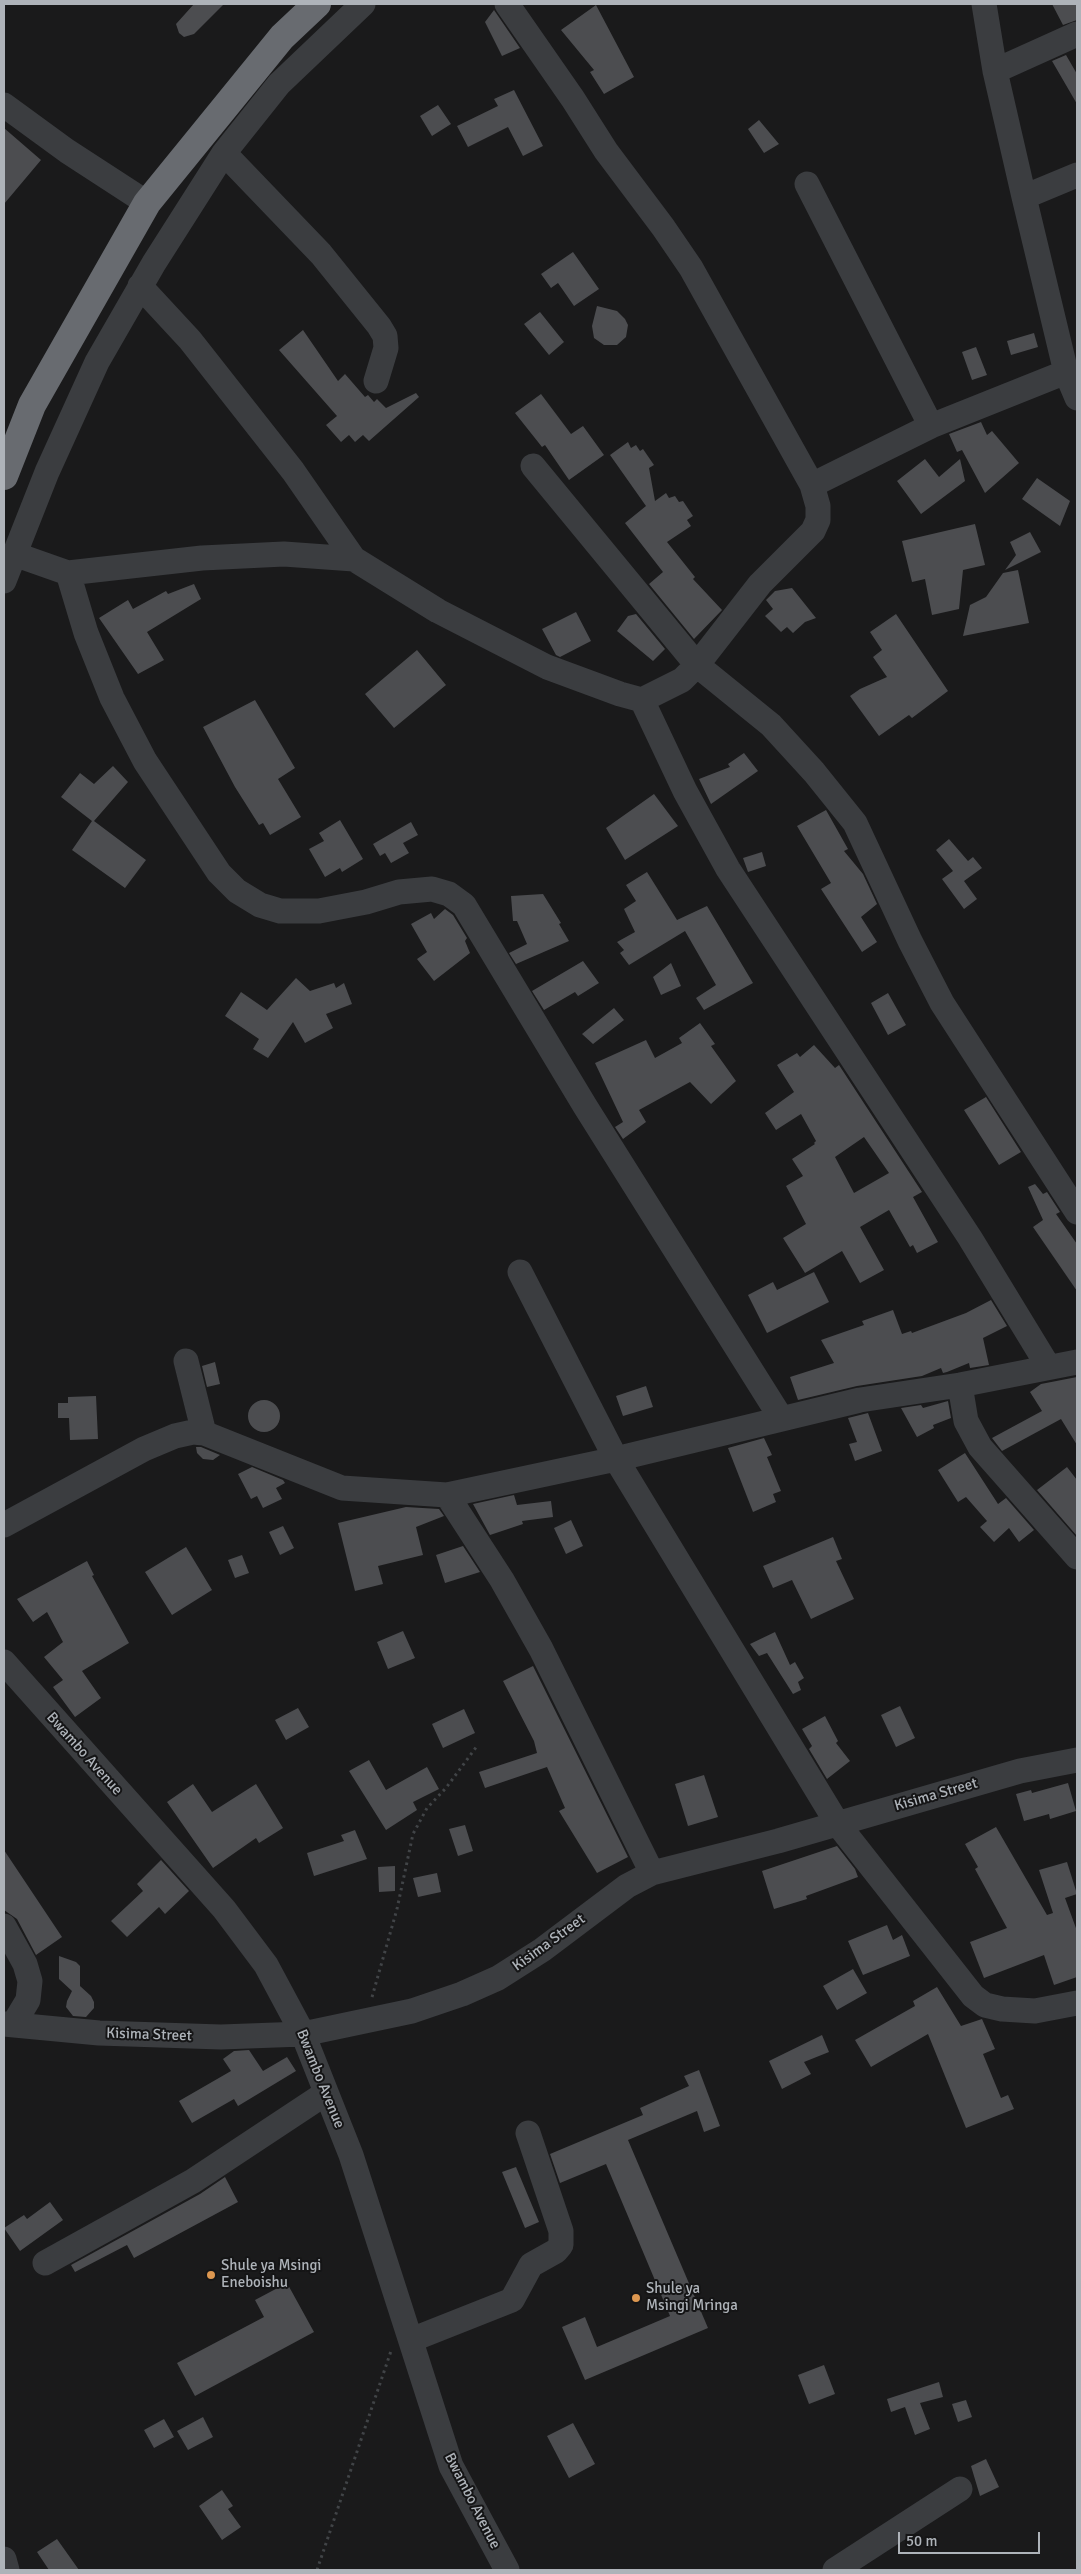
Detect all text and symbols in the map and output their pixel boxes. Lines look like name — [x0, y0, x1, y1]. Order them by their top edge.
street label: Bwambo Avenue — [42, 1709, 126, 1799]
street label: Kisima Street — [892, 1775, 980, 1815]
street label: Kisima Street — [509, 1911, 589, 1975]
street label: Kisima Street — [106, 2025, 192, 2045]
street label: Bwambo Avenue — [292, 2027, 348, 2131]
place label: Shule ya Msingi Eneboishu — [221, 2257, 321, 2292]
marker: Shule ya Msingi Eneboishu — [205, 2269, 217, 2281]
place label: Shule ya Msingi Mringa — [646, 2280, 738, 2315]
marker: Shule ya Msingi Mringa — [630, 2292, 642, 2304]
street label: Bwambo Avenue — [440, 2450, 504, 2552]
scale bar — [901, 2522, 1044, 2554]
text: 50 m — [906, 2532, 937, 2550]

